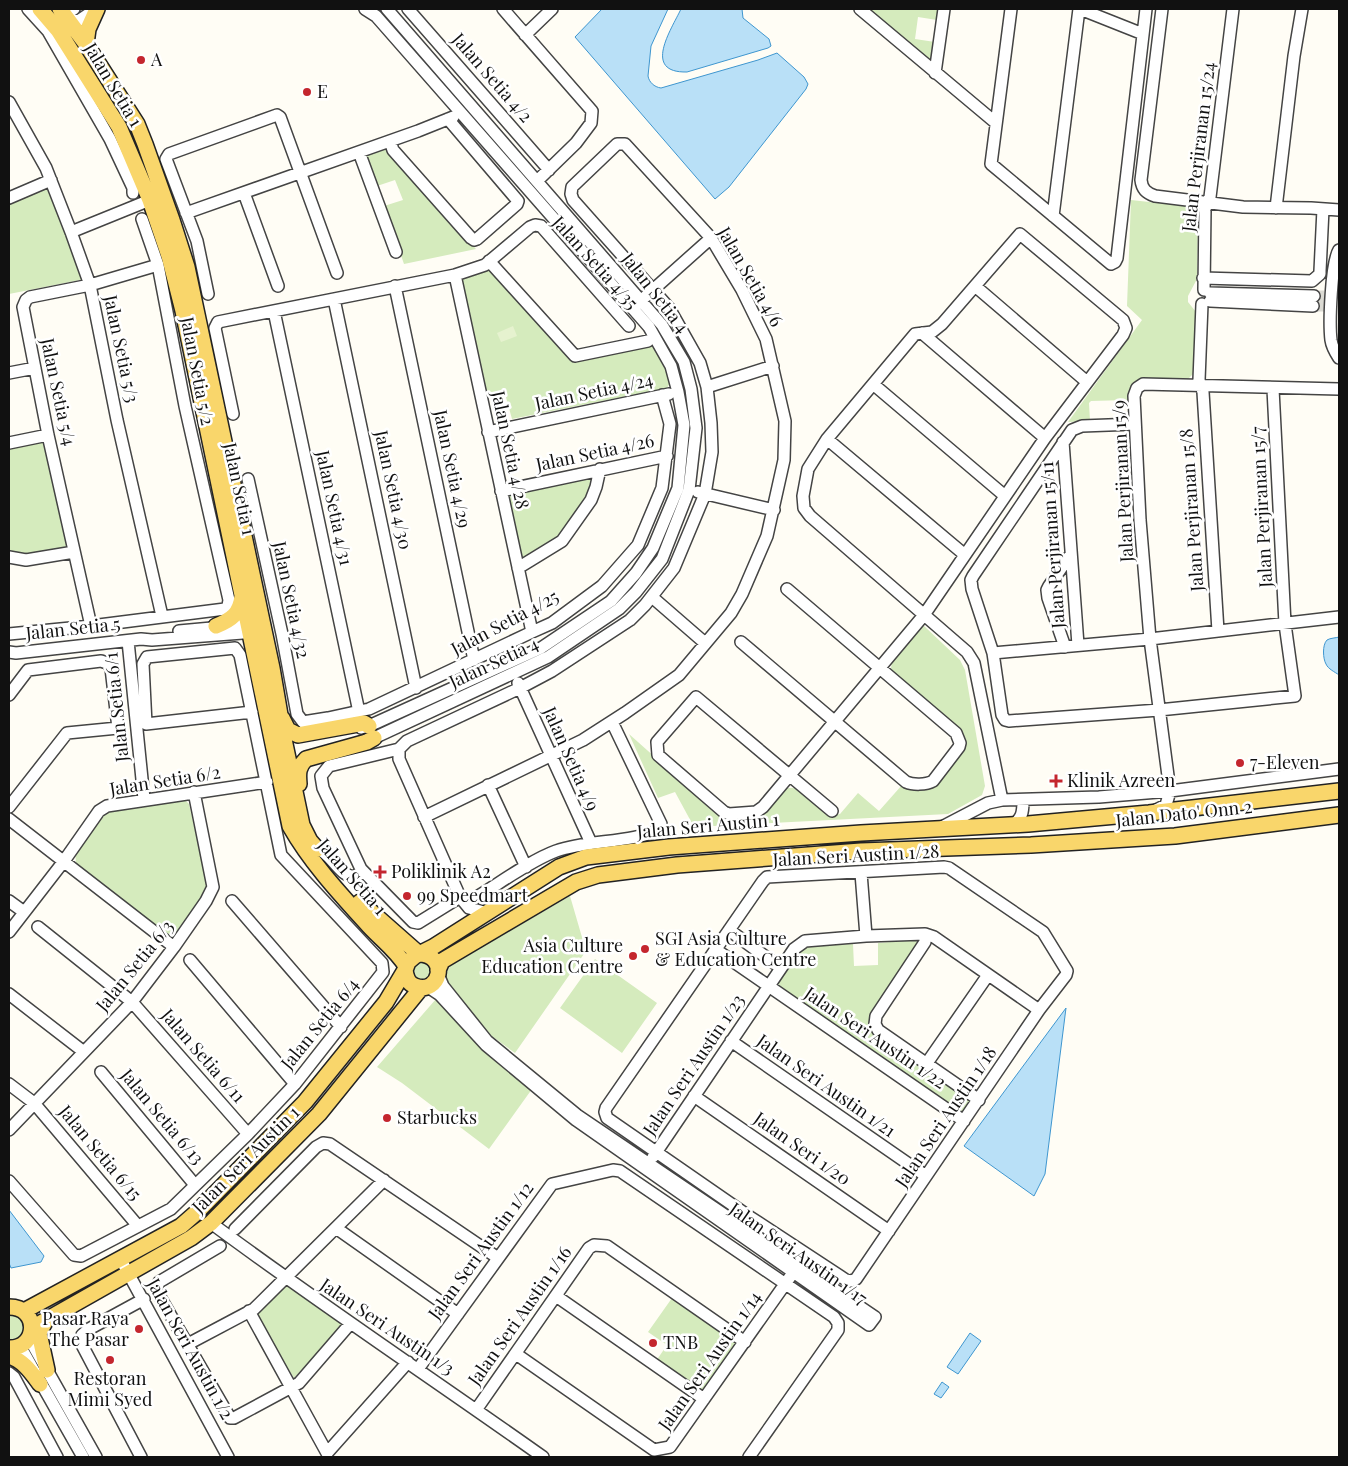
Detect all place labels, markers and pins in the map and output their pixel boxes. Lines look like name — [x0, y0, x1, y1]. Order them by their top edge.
place label: A — [150, 47, 163, 71]
marker: A — [135, 54, 147, 66]
place label: E — [317, 79, 328, 103]
marker: E — [301, 86, 313, 98]
place label: 7-Eleven — [1250, 750, 1320, 774]
marker: 7-Eleven — [1234, 757, 1246, 769]
place label: Klinik Azreen — [1067, 768, 1176, 792]
marker: Klinik Azreen — [1049, 774, 1063, 788]
place label: Poliklinik A2 — [391, 859, 491, 883]
marker: Poliklinik A2 — [373, 865, 387, 879]
place label: 99 Speedmart — [417, 883, 529, 907]
marker: 99 Speedmart — [401, 890, 413, 902]
place label: SGI Asia Culture & Education Centre — [655, 926, 816, 971]
place label: Asia Culture Education Centre — [481, 933, 623, 978]
marker: SGI Asia Culture & Education Centre — [639, 943, 651, 955]
marker: Asia Culture Education Centre — [627, 950, 639, 962]
place label: Starbucks — [397, 1105, 477, 1129]
marker: Starbucks — [381, 1112, 393, 1124]
place label: Pasar Raya The Pasar — [42, 1306, 129, 1351]
marker: Pasar Raya The Pasar — [133, 1323, 145, 1335]
place label: TNB — [663, 1330, 698, 1354]
marker: TNB — [647, 1337, 659, 1349]
marker: Restoran Mimi Syed — [104, 1354, 116, 1366]
place label: Restoran Mimi Syed — [68, 1366, 153, 1411]

